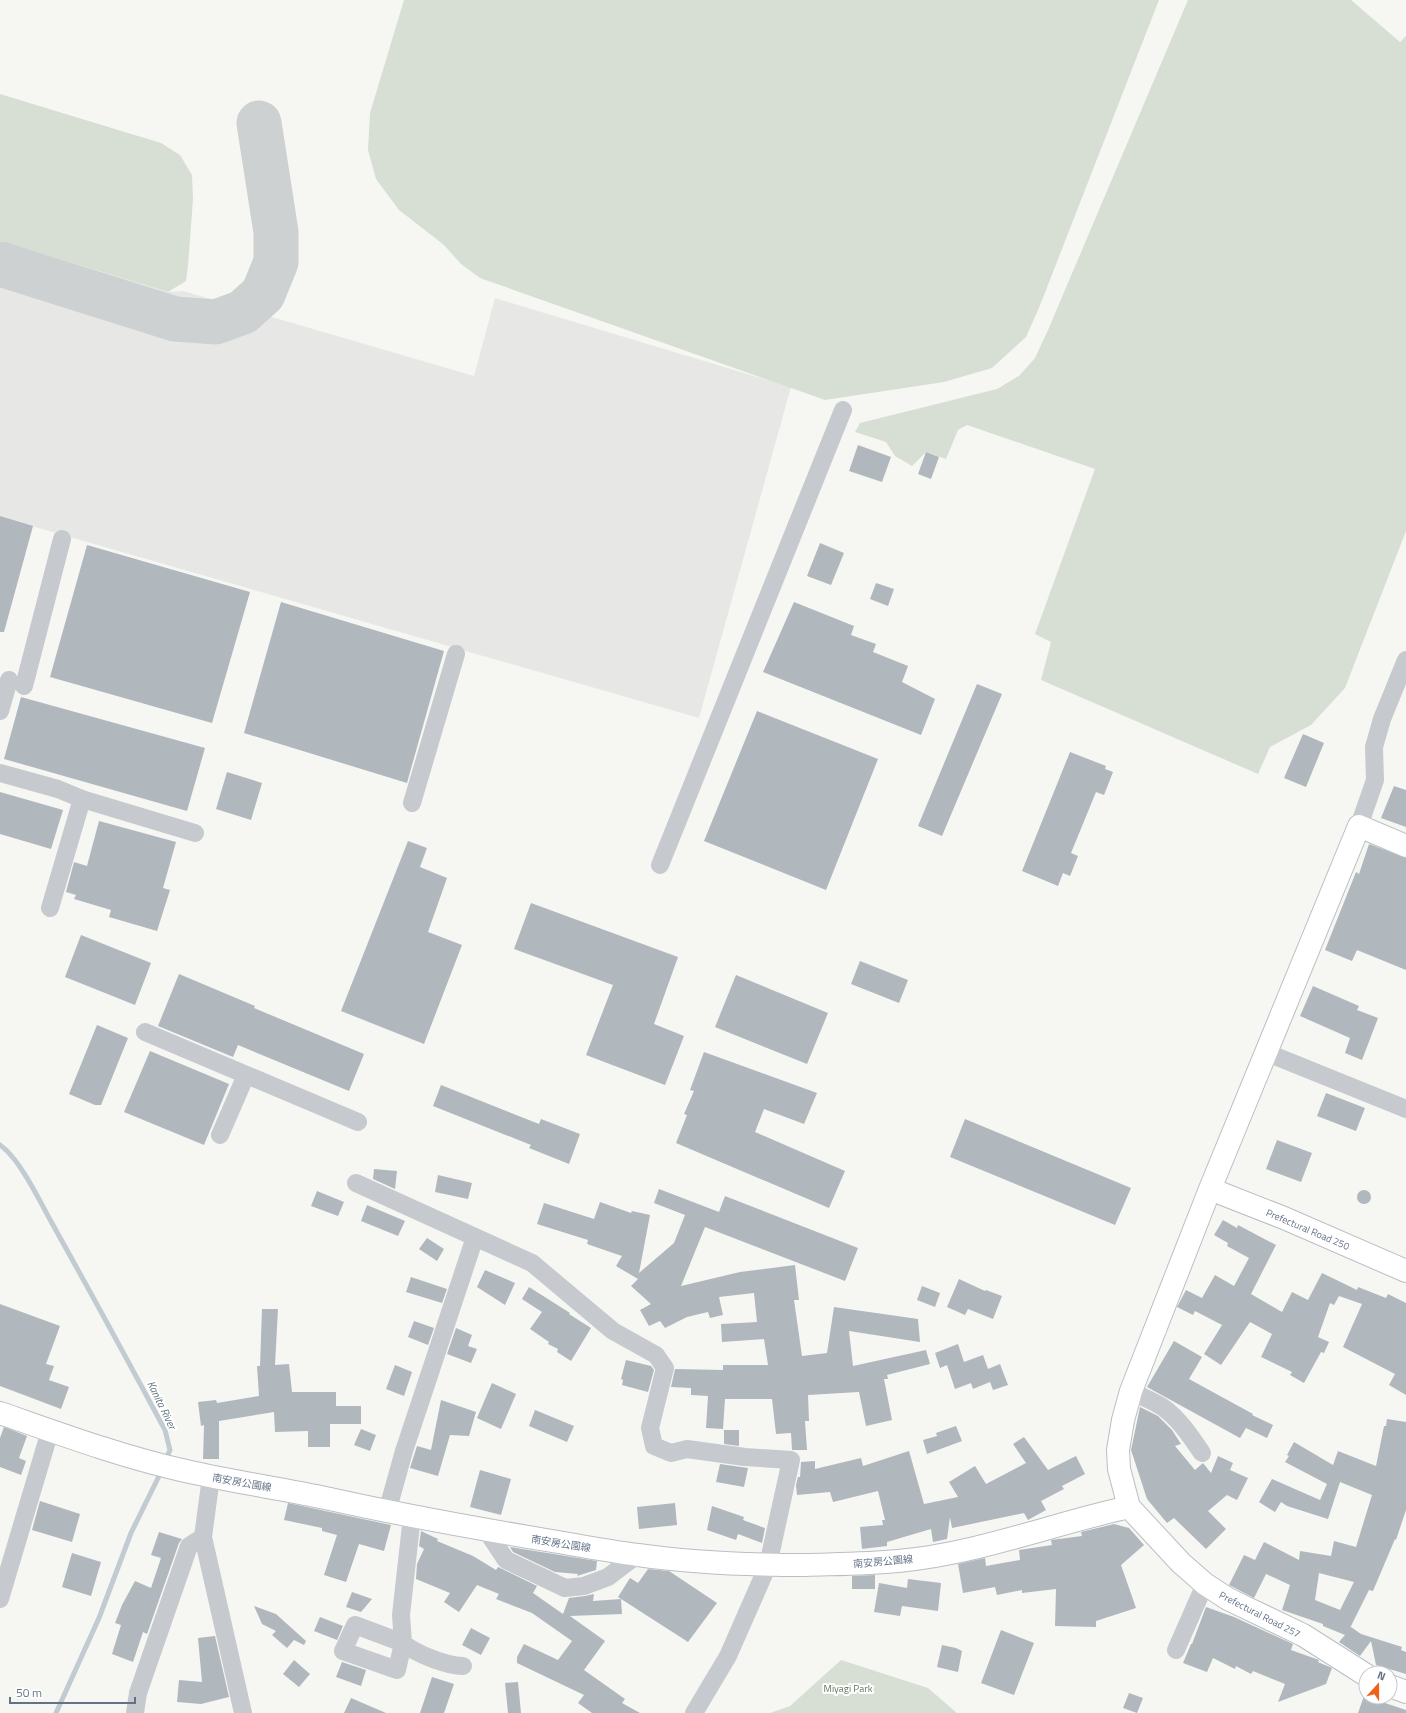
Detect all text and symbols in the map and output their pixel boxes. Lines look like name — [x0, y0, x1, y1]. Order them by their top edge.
street label: Prefectural Road 250 — [1264, 1205, 1352, 1254]
water label: Kanita River — [143, 1378, 181, 1433]
street label: 南安房公園線 — [211, 1470, 273, 1495]
street label: 南安房公園線 — [530, 1531, 592, 1556]
street label: 南安房公園線 — [853, 1551, 914, 1572]
street label: Prefectural Road 257 — [1217, 1587, 1303, 1641]
north arrow — [1358, 1665, 1398, 1705]
text: N — [1375, 1667, 1388, 1684]
scale bar — [10, 1679, 135, 1705]
park label: Miyagi Park — [823, 1681, 873, 1696]
text: 50 m — [16, 1683, 42, 1702]

